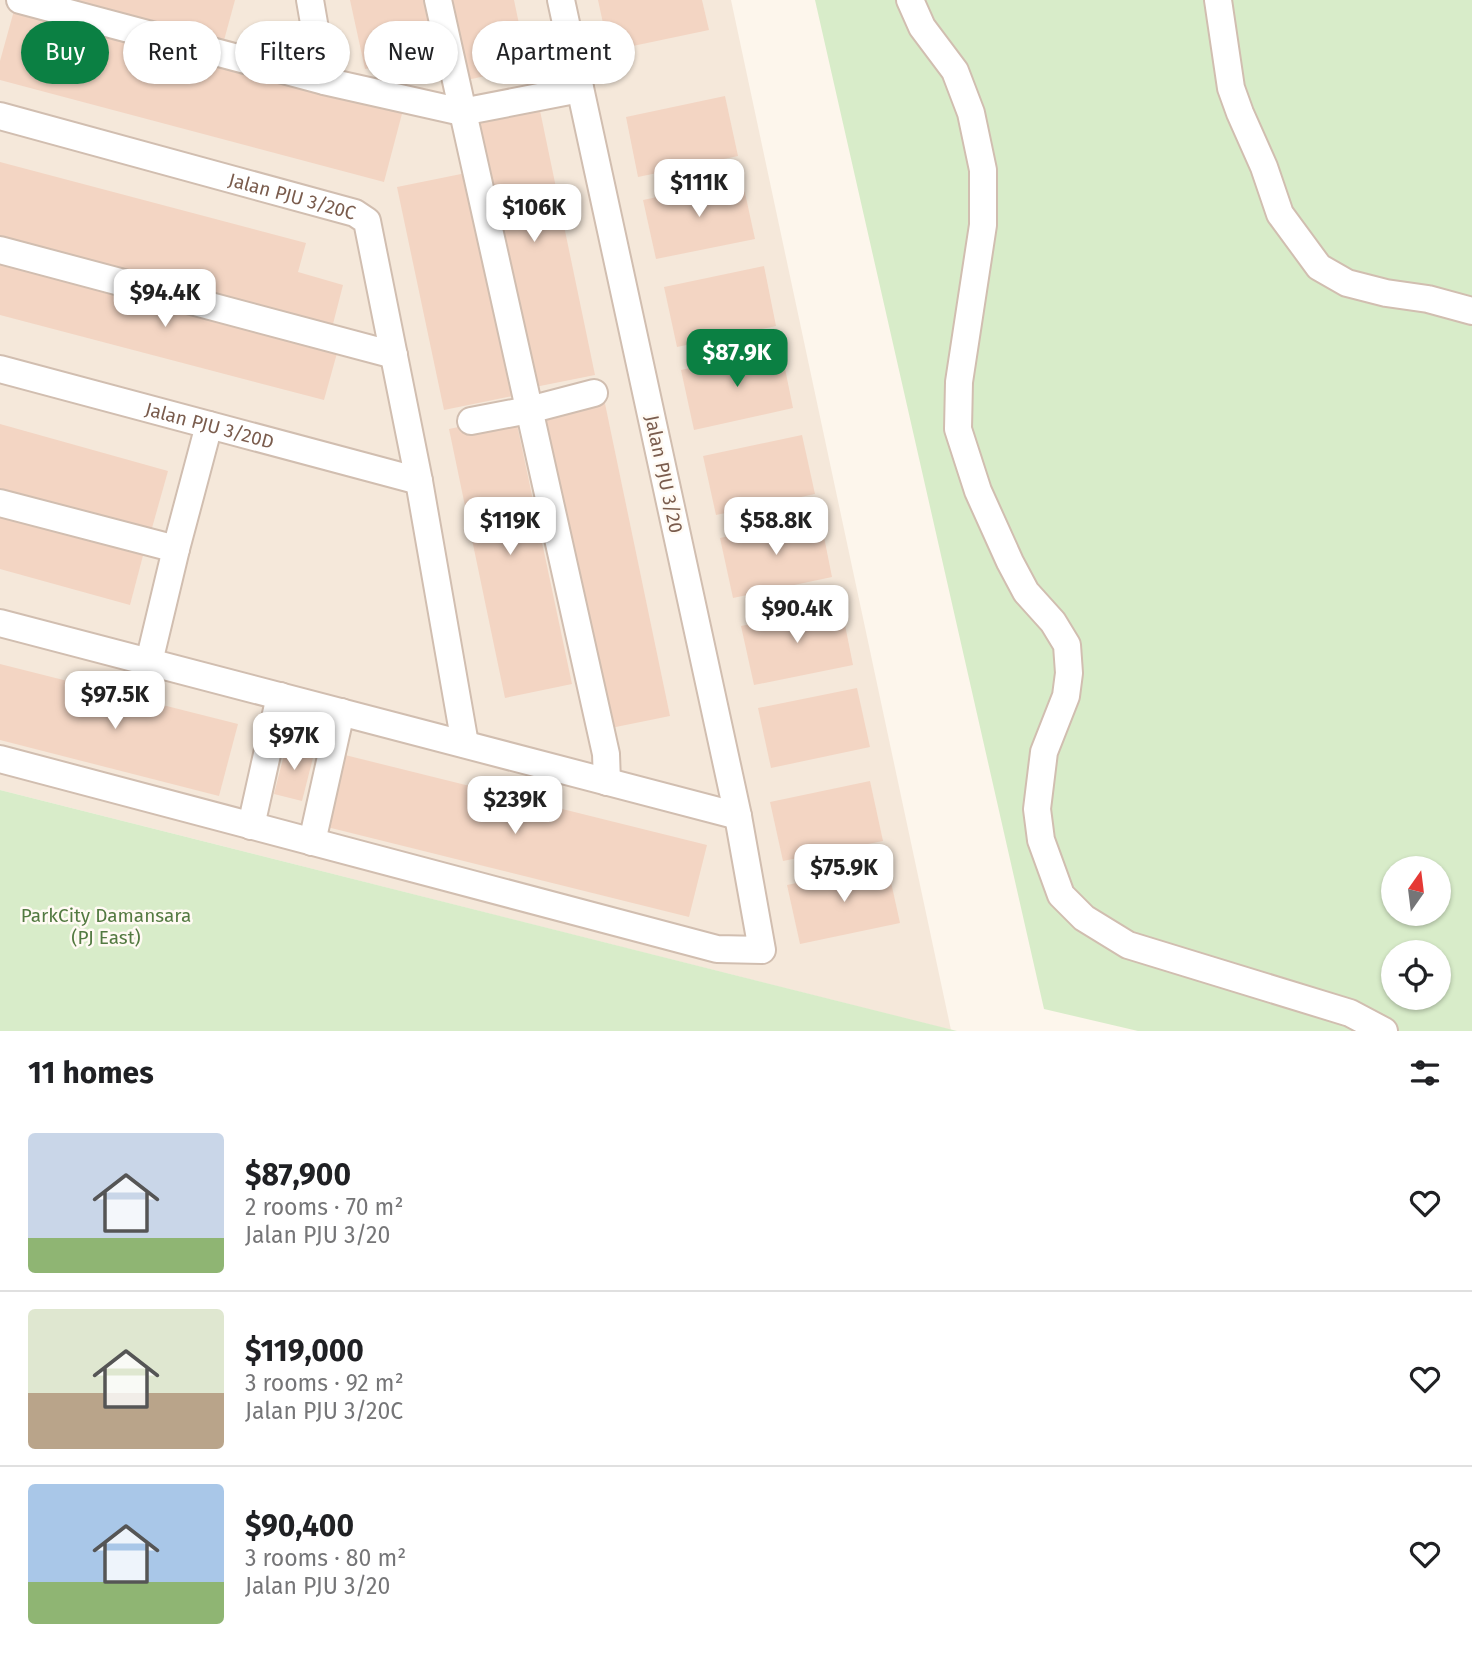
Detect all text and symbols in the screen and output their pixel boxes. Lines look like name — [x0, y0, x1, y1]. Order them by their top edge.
chip: Buy — [21, 21, 109, 84]
chip: Rent — [123, 21, 221, 84]
chip: Filters — [235, 21, 350, 84]
chip: New — [364, 21, 458, 84]
chip: Apartment — [472, 21, 635, 84]
pin: $111K — [650, 160, 748, 219]
street label: Jalan PJU 3/20C — [226, 168, 359, 224]
text: $111K — [670, 168, 728, 196]
pin: $106K — [485, 184, 583, 244]
text: $106K — [502, 193, 566, 221]
pin: $94.4K — [108, 270, 222, 329]
text: $94.4K — [130, 278, 200, 306]
pin: $87.9K — [680, 330, 794, 389]
text: $87.9K — [703, 338, 771, 366]
street label: Jalan PJU 3/20D — [143, 397, 277, 453]
street label: Jalan PJU 3/20 — [640, 413, 688, 535]
pin: $119K — [461, 498, 559, 557]
pin: $58.8K — [719, 498, 833, 557]
text: $119K — [480, 506, 540, 534]
text: $58.8K — [740, 506, 812, 534]
pin: $90.4K — [740, 586, 854, 645]
text: $90.4K — [761, 594, 833, 622]
pin: $97.5K — [58, 672, 172, 731]
text: $97.5K — [81, 680, 149, 708]
pin: $97K — [253, 712, 335, 772]
text: $97K — [269, 721, 319, 749]
pin: $239K — [466, 776, 564, 836]
text: $239K — [483, 785, 547, 813]
pin: $75.9K — [787, 844, 901, 904]
text: $75.9K — [810, 853, 878, 881]
north arrow — [1381, 856, 1451, 926]
map controls — [1381, 856, 1451, 1010]
park label: ParkCity Damansara (PJ East) — [21, 904, 191, 949]
button: locate — [1381, 940, 1451, 1010]
icon: filters — [1406, 1054, 1444, 1092]
text: 11 homes — [28, 1055, 154, 1091]
text: $87,900 — [245, 1157, 351, 1193]
icon: home — [84, 1161, 168, 1245]
icon: heart — [1406, 1184, 1444, 1222]
text: 2 rooms · 70 m² — [245, 1193, 403, 1221]
text: Jalan PJU 3/20 — [245, 1221, 390, 1249]
text: $119,000 — [245, 1333, 364, 1369]
icon: home — [84, 1337, 168, 1421]
icon: heart — [1406, 1360, 1444, 1398]
text: 3 rooms · 92 m² — [245, 1369, 404, 1397]
text: Jalan PJU 3/20C — [245, 1397, 403, 1425]
text: $90,400 — [245, 1508, 354, 1544]
icon: home — [84, 1512, 168, 1596]
icon: heart — [1406, 1535, 1444, 1573]
text: 3 rooms · 80 m² — [245, 1544, 406, 1572]
text: Jalan PJU 3/20 — [245, 1572, 390, 1600]

